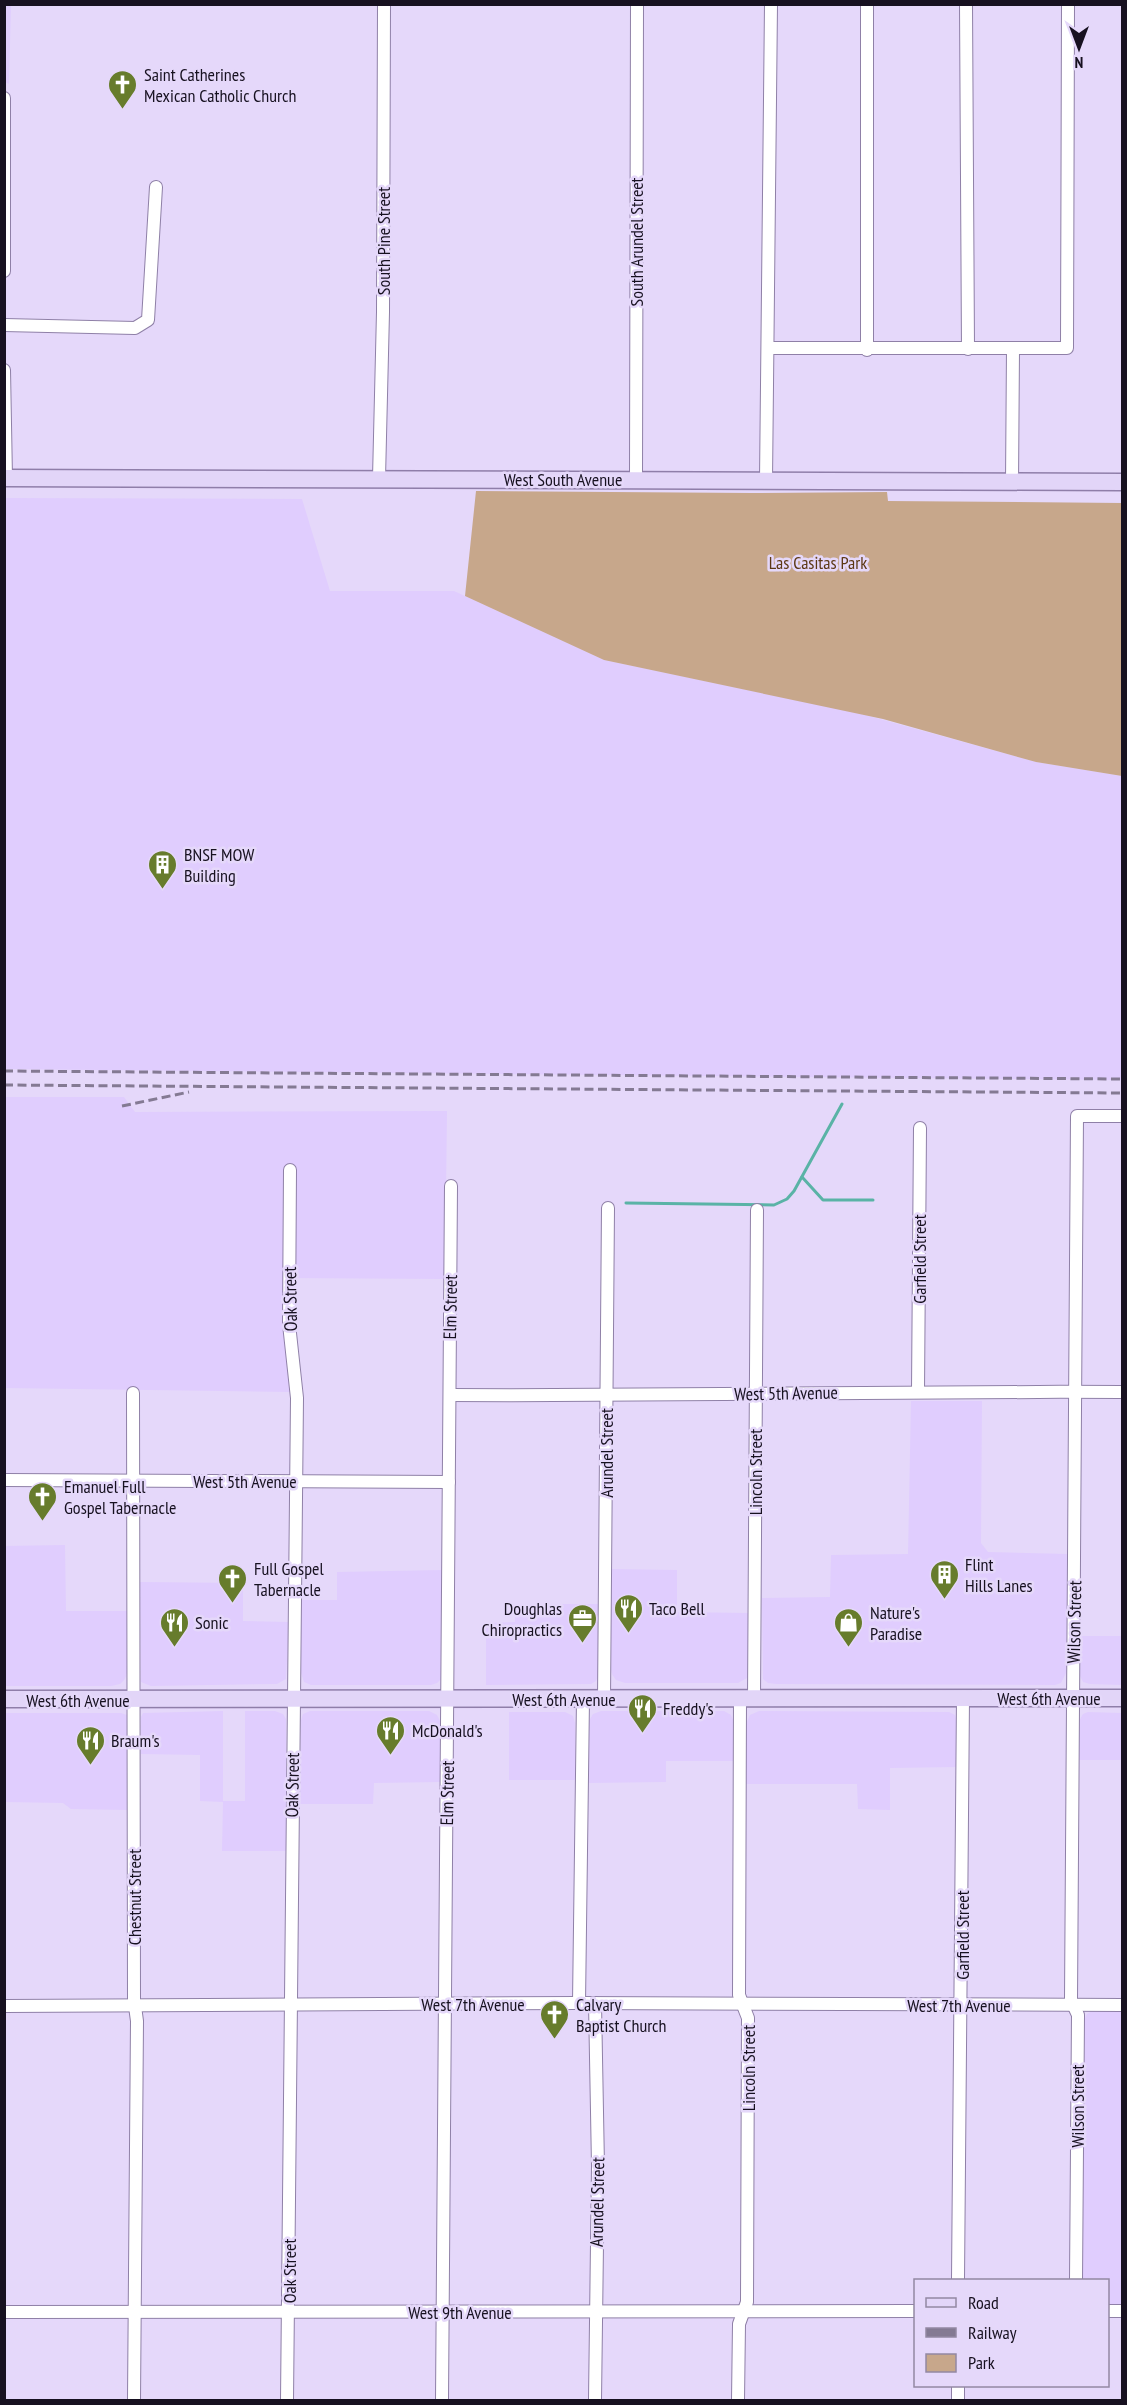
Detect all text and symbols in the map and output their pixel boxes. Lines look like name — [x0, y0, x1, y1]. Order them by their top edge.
north arrow — [1049, 18, 1109, 78]
text: N — [1075, 53, 1083, 73]
place label: Saint Catherines Mexican Catholic Church — [144, 63, 296, 107]
church icon: Saint Catherines Mexican Catholic Church — [107, 68, 139, 110]
street label: South Arundel Street — [625, 177, 648, 307]
street label: South Pine Street — [372, 187, 395, 295]
street label: West South Avenue — [504, 468, 622, 491]
park label: Las Casitas Park — [769, 551, 867, 574]
place label: BNSF MOW Building — [184, 843, 254, 887]
building icon: BNSF MOW Building — [147, 848, 179, 890]
street label: Garfield Street — [908, 1214, 931, 1304]
street label: Oak Street — [278, 1266, 302, 1332]
street label: Elm Street — [438, 1274, 462, 1340]
street label: West 5th Avenue — [734, 1381, 838, 1405]
street label: Arundel Street — [595, 1408, 618, 1498]
street label: Lincoln Street — [744, 1429, 767, 1515]
street label: West 5th Avenue — [193, 1470, 297, 1493]
place label: Emanuel Full Gospel Tabernacle — [64, 1475, 177, 1519]
church icon: Emanuel Full Gospel Tabernacle — [27, 1480, 59, 1522]
place label: Flint Hills Lanes — [965, 1553, 1033, 1597]
place label: Full Gospel Tabernacle — [254, 1557, 324, 1601]
building icon: Flint Hills Lanes — [928, 1558, 960, 1600]
church icon: Full Gospel Tabernacle — [217, 1562, 249, 1604]
street label: Wilson Street — [1062, 1580, 1086, 1664]
restaurant icon: Taco Bell — [612, 1592, 644, 1634]
place label: Doughlas Chiropractics — [482, 1597, 562, 1641]
place label: Taco Bell — [649, 1597, 706, 1620]
place label: Nature's Paradise — [870, 1601, 922, 1645]
office icon: Doughlas Chiropractics — [567, 1602, 599, 1644]
restaurant icon: Sonic — [158, 1606, 190, 1648]
shop icon: Nature's Paradise — [833, 1606, 865, 1648]
place label: Sonic — [195, 1611, 229, 1634]
street label: West 6th Avenue — [997, 1687, 1101, 1710]
street label: West 6th Avenue — [512, 1688, 616, 1711]
street label: West 6th Avenue — [26, 1689, 130, 1712]
restaurant icon: Freddy's — [626, 1692, 658, 1734]
place label: Freddy's — [663, 1697, 714, 1720]
restaurant icon: McDonald's — [375, 1714, 407, 1756]
place label: McDonald's — [412, 1719, 483, 1742]
restaurant icon: Braum's — [74, 1724, 106, 1766]
place label: Braum's — [111, 1729, 160, 1752]
street label: Oak Street — [280, 1752, 304, 1818]
street label: Elm Street — [435, 1760, 459, 1826]
street label: Chestnut Street — [123, 1849, 146, 1945]
street label: Garfield Street — [951, 1890, 974, 1980]
street label: West 7th Avenue — [421, 1993, 525, 2016]
place label: Calvary Baptist Church — [576, 1993, 666, 2037]
street label: West 7th Avenue — [907, 1994, 1011, 2017]
church icon: Calvary Baptist Church — [539, 1998, 571, 2040]
street label: Lincoln Street — [737, 2025, 760, 2111]
street label: Wilson Street — [1066, 2064, 1089, 2148]
street label: Arundel Street — [585, 2157, 609, 2247]
street label: Oak Street — [278, 2239, 301, 2303]
legend — [914, 2279, 1109, 2387]
text: Road — [968, 2291, 999, 2314]
street label: West 9th Avenue — [408, 2301, 512, 2324]
text: Railway — [968, 2321, 1017, 2344]
text: Park — [968, 2351, 995, 2374]

